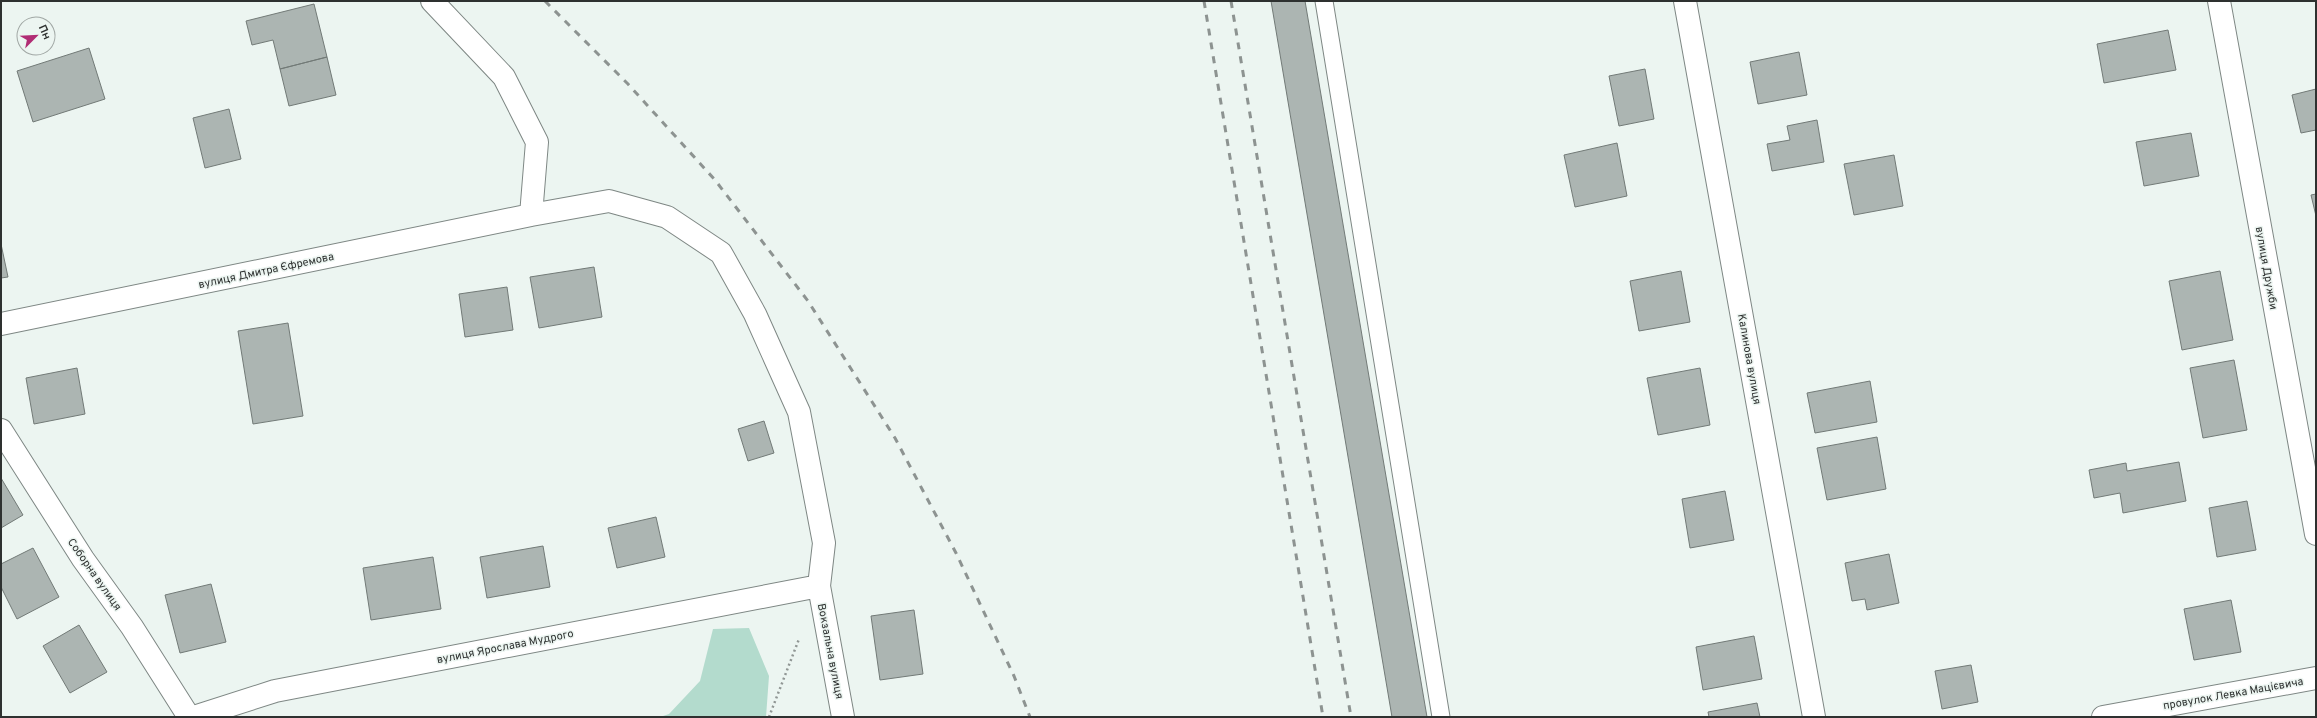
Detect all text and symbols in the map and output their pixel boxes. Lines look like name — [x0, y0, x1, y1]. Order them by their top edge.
north arrow — [16, 16, 56, 56]
text: Пн — [35, 23, 54, 42]
street label: вулиця Дружби — [2252, 226, 2280, 311]
street label: вулиця Дмитра Єфремова — [197, 250, 335, 292]
street label: Калинова вулиця — [1734, 313, 1764, 406]
street label: Соборна вулиця — [64, 536, 124, 613]
street label: Вокзальна вулиця — [814, 602, 846, 700]
street label: вулиця Ярослава Мудрого — [436, 627, 575, 667]
street label: провулок Левка Мацієвича — [2162, 675, 2305, 713]

